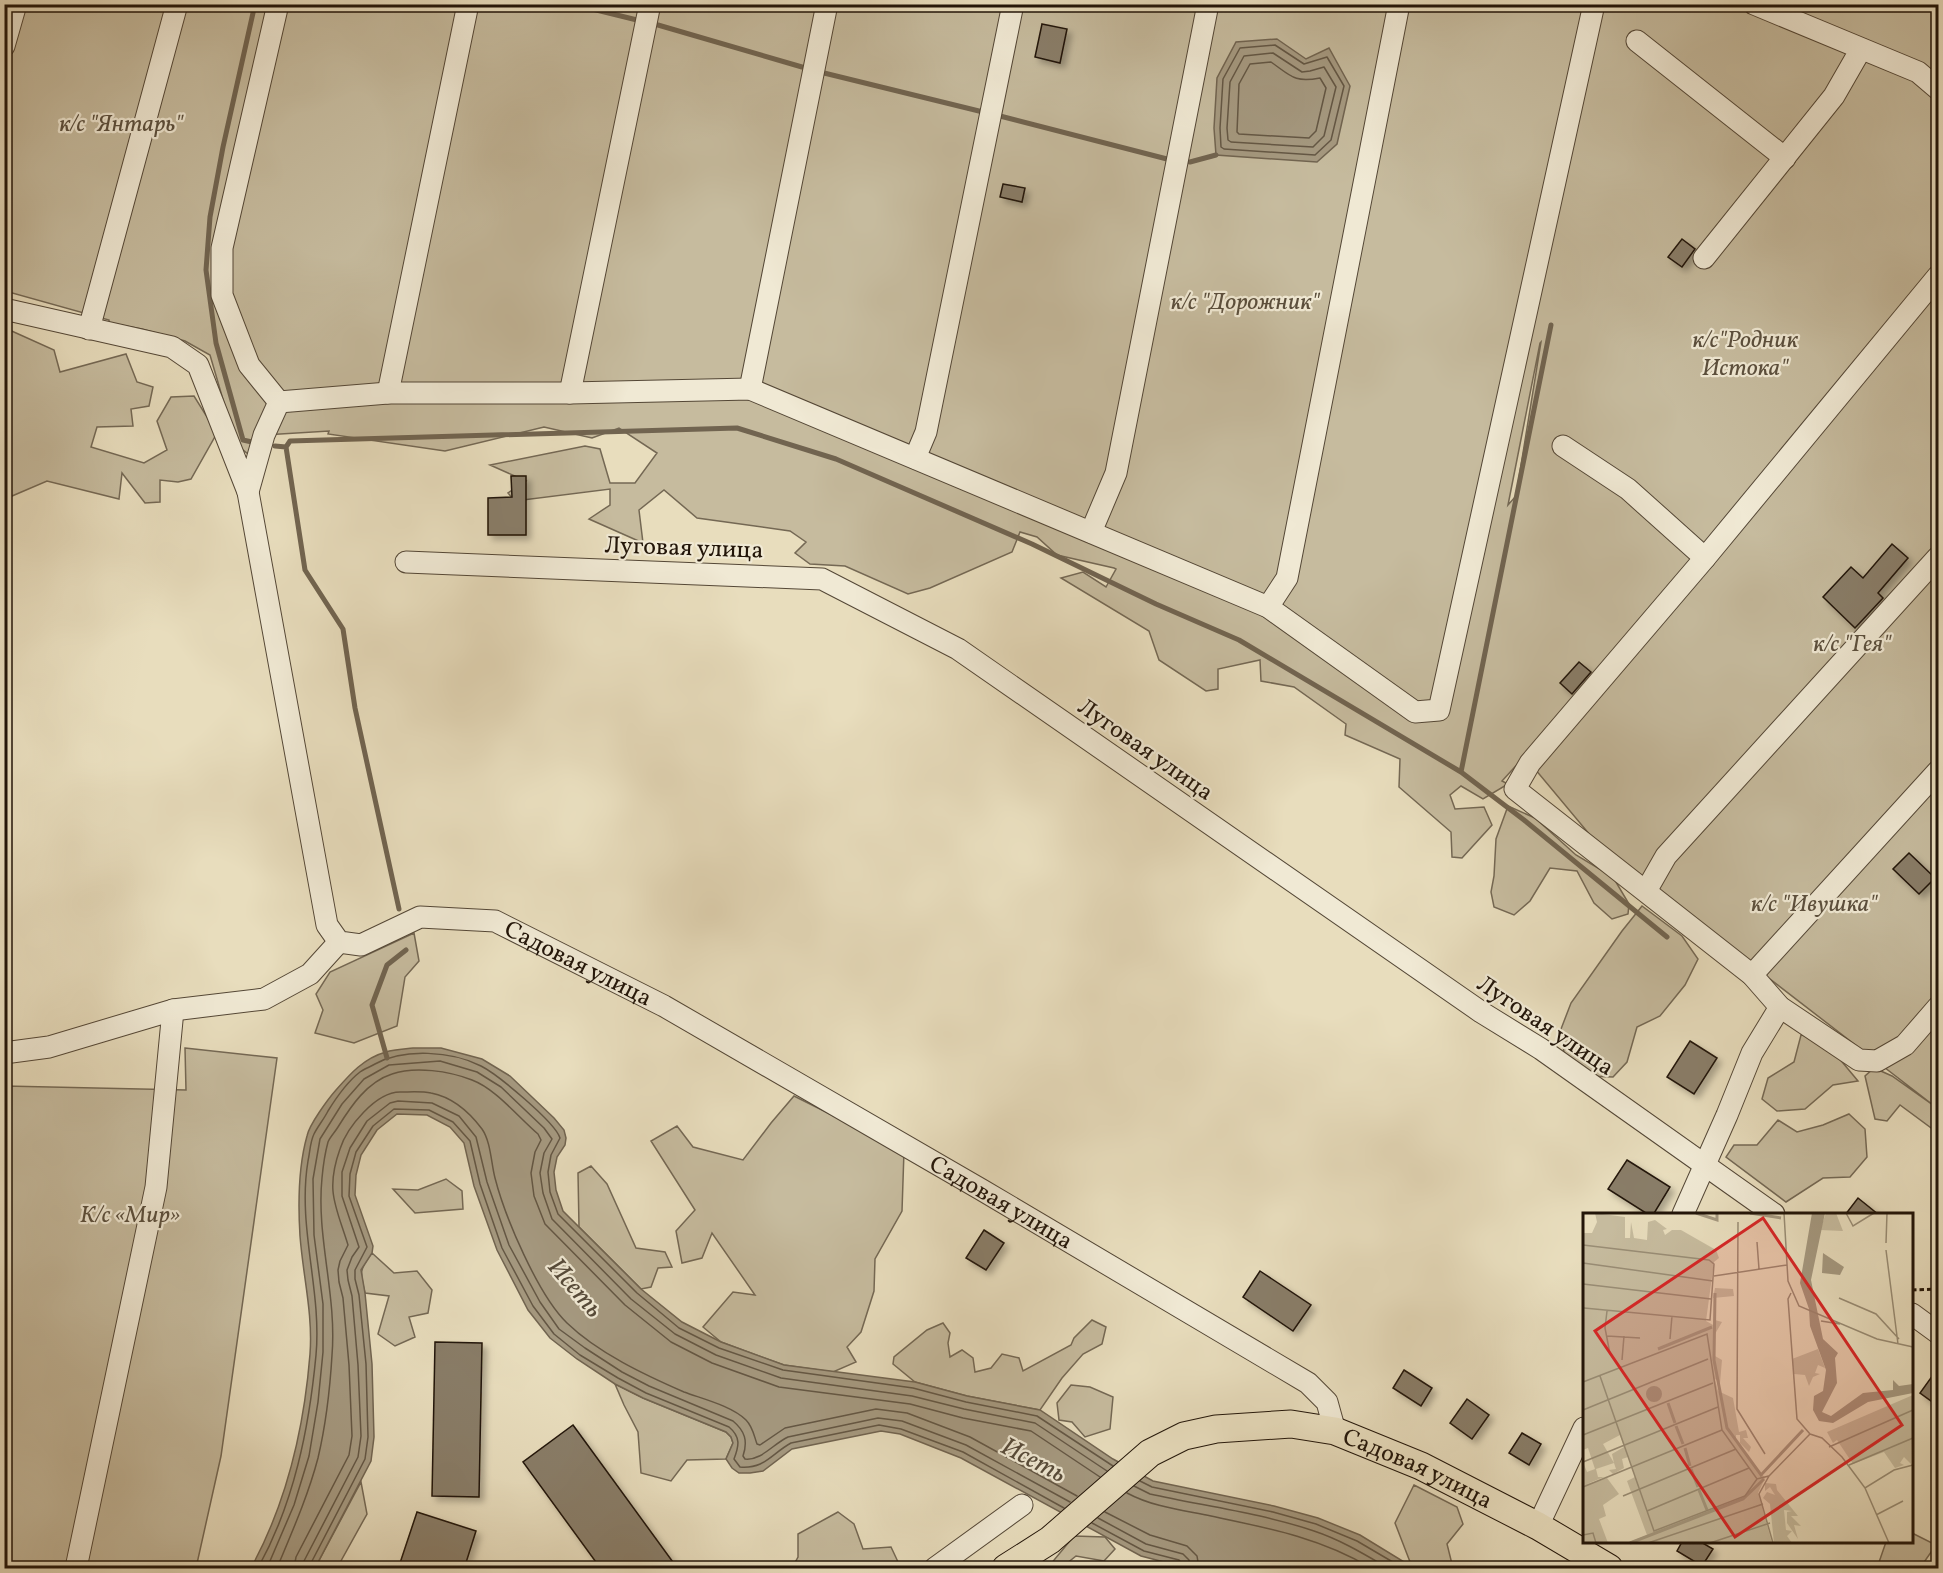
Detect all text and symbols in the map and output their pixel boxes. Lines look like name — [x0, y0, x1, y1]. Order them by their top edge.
park label: к/с "Янтарь" — [59, 108, 184, 142]
park label: к/с "Дорожник" — [1171, 286, 1320, 320]
park label: к/с"Родник Истока" — [1692, 324, 1798, 386]
street label: Луговая улица — [604, 529, 764, 569]
park label: к/с "Гея" — [1813, 628, 1892, 662]
street label: Луговая улица — [1070, 691, 1220, 810]
park label: к/с "Ивушка" — [1751, 888, 1878, 922]
street label: Садовая улица — [498, 913, 657, 1016]
street label: Луговая улица — [1469, 968, 1620, 1085]
street label: Садовая улица — [922, 1148, 1079, 1259]
park label: К/с «Мир» — [80, 1199, 180, 1233]
inset map — [1583, 1213, 1913, 1543]
water label: Исеть — [538, 1251, 611, 1326]
street label: Садовая улица — [1337, 1421, 1498, 1519]
water label: Исеть — [994, 1429, 1072, 1493]

